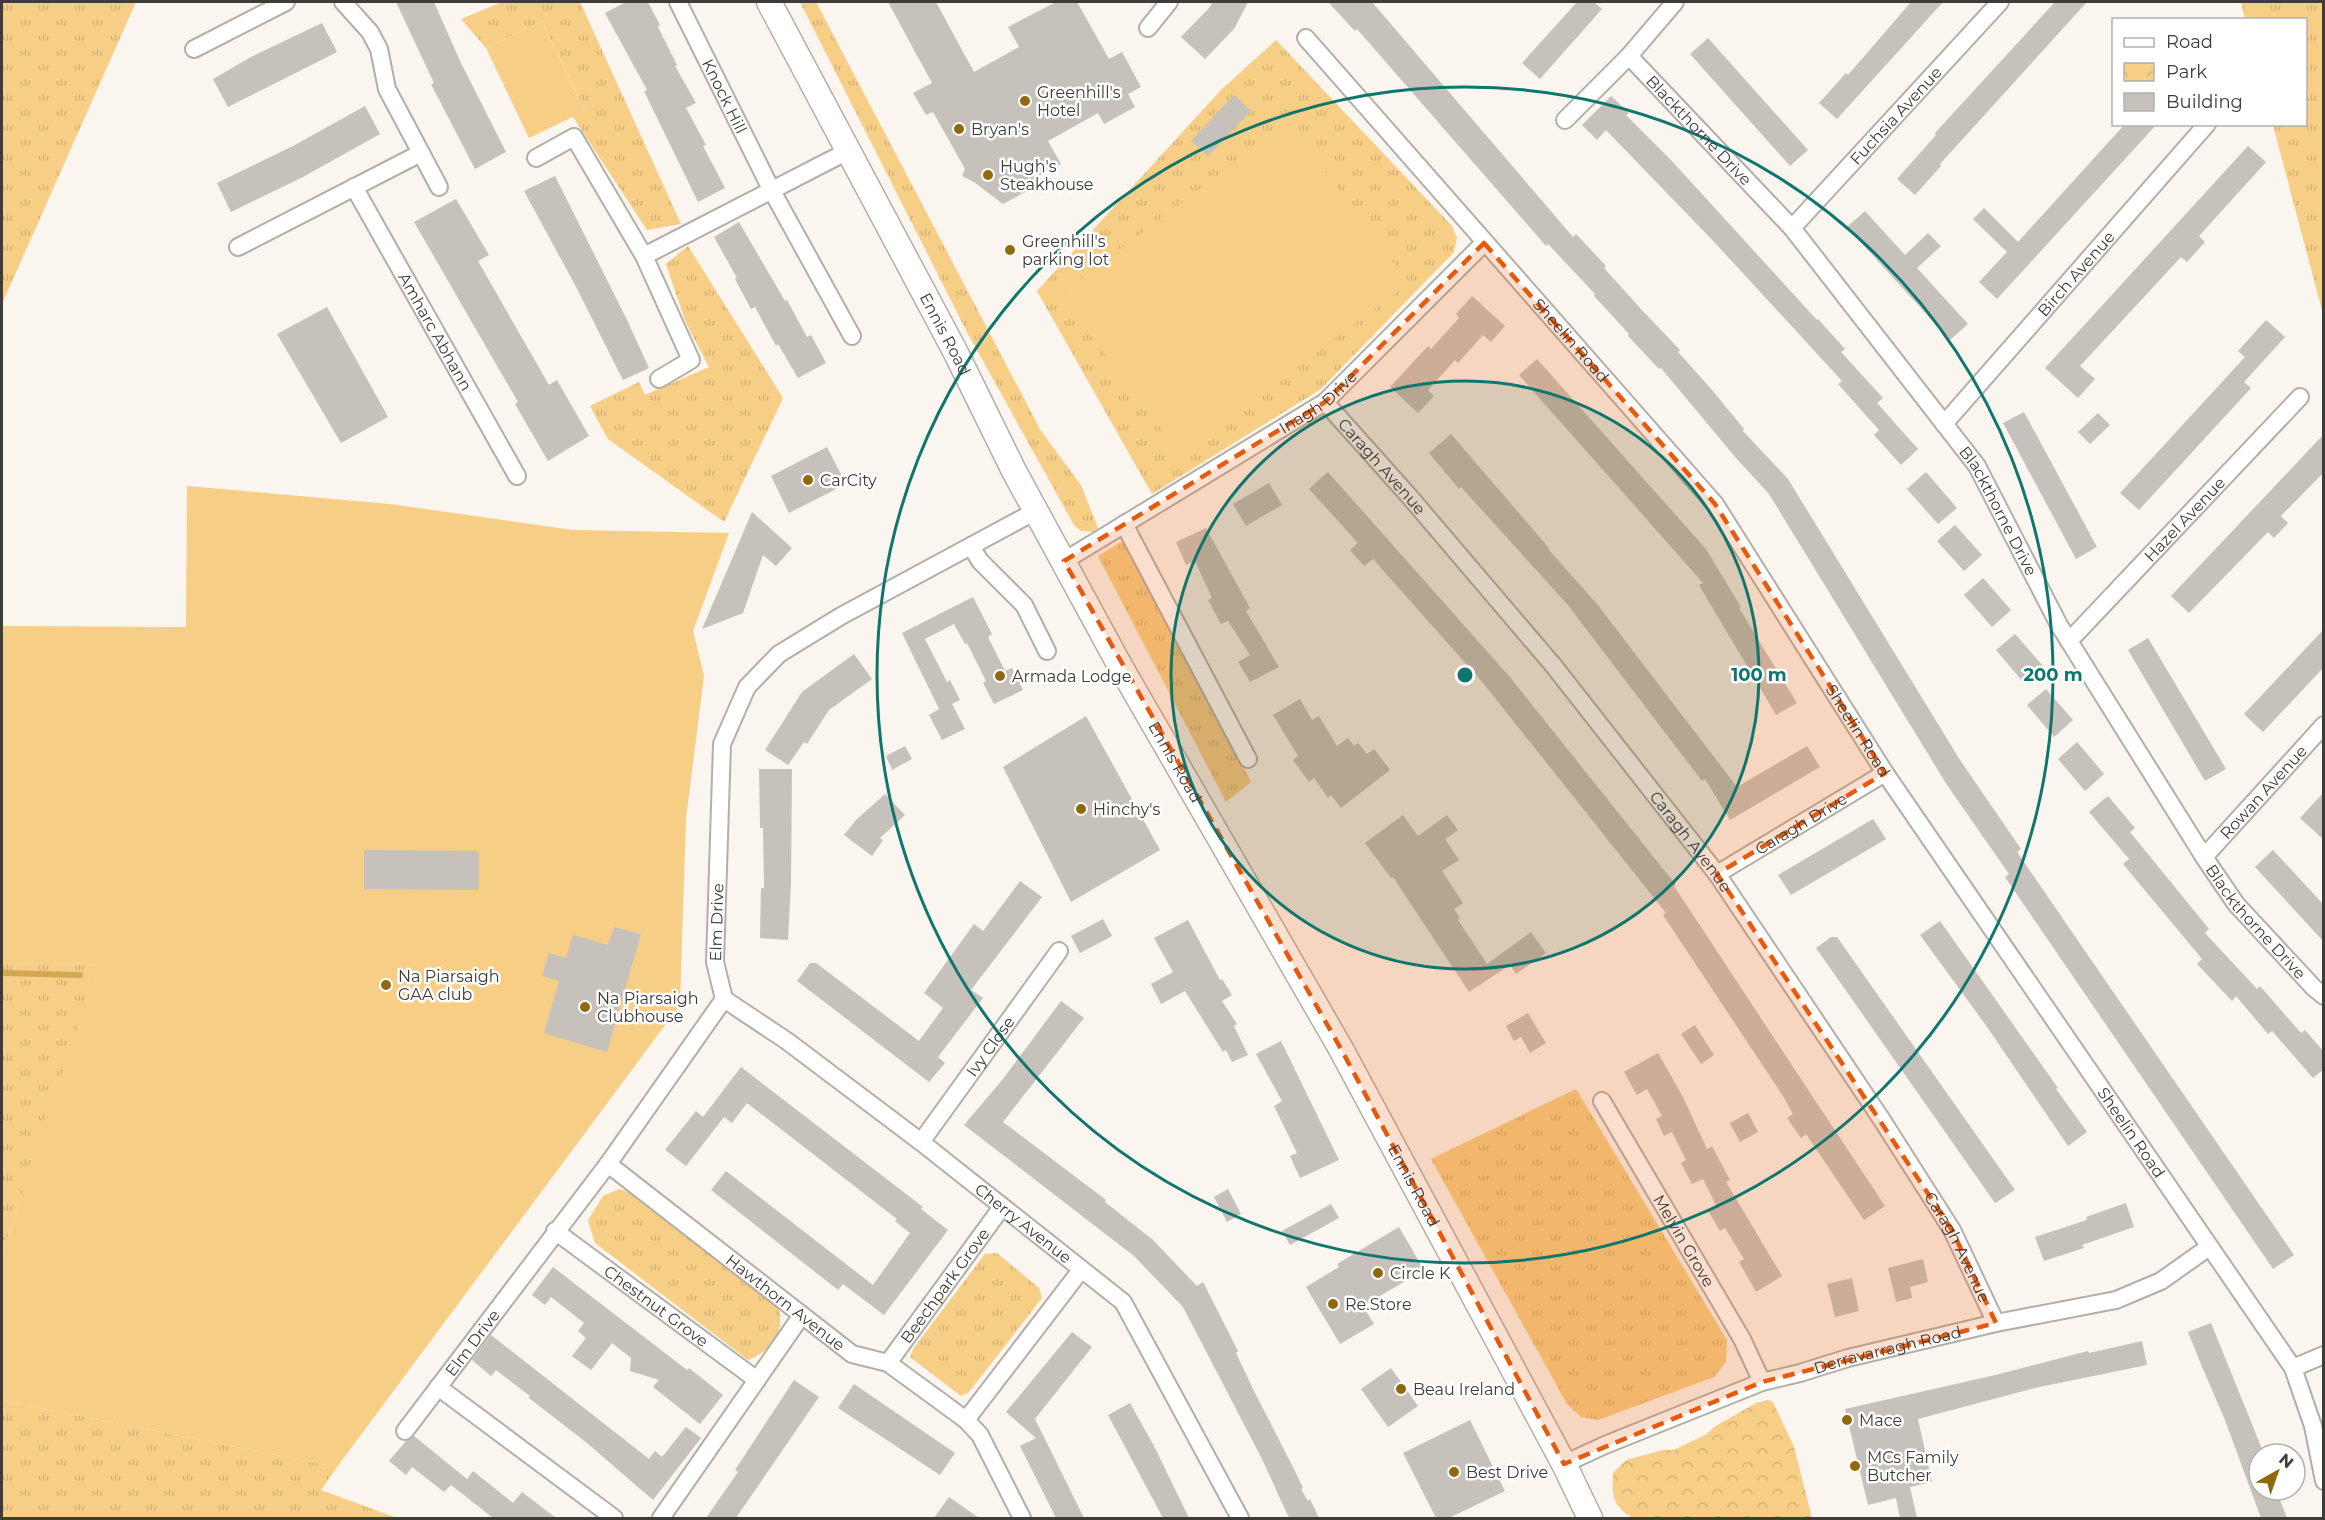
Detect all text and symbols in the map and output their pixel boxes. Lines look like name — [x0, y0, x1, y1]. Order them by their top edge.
legend — [2112, 18, 2307, 126]
text: Road — [2166, 31, 2213, 53]
street label: Knock Hill — [698, 56, 751, 137]
text: Park — [2166, 61, 2207, 83]
street label: Fuchsia Avenue — [1846, 63, 1946, 169]
street label: Blackthorne Drive — [1642, 71, 1755, 189]
place label: Greenhill's Hotel — [1037, 83, 1121, 120]
text: Building — [2166, 91, 2243, 113]
marker: Greenhill's Hotel — [1018, 94, 1032, 108]
place label: Bryan's — [971, 120, 1029, 139]
marker: Bryan's — [952, 122, 966, 136]
place label: Hugh's Steakhouse — [1000, 157, 1094, 194]
marker: Hugh's Steakhouse — [981, 168, 995, 182]
street label: Birch Avenue — [2034, 227, 2119, 320]
place label: Greenhill's parking lot — [1022, 232, 1110, 269]
marker: Greenhill's parking lot — [1003, 243, 1017, 257]
street label: Amharc Abhann — [394, 269, 476, 394]
street label: Ennis Road — [916, 290, 974, 379]
street label: Sheelin Road — [1529, 295, 1613, 386]
street label: Inagh Drive — [1276, 367, 1361, 438]
street label: Caragh Avenue — [1334, 415, 1430, 519]
street label: Blackthorne Drive — [1955, 443, 2041, 579]
place label: CarCity — [820, 471, 877, 490]
marker: CarCity — [801, 473, 815, 487]
street label: Hazel Avenue — [2140, 473, 2229, 566]
text: 100 m — [1731, 664, 1787, 686]
text: 200 m — [2023, 664, 2083, 686]
centre of rings — [1455, 665, 1475, 685]
place label: Armada Lodge — [1012, 667, 1131, 686]
marker: Armada Lodge — [993, 669, 1007, 683]
street label: Sheelin Road — [1822, 681, 1894, 780]
street label: Ennis Road — [1144, 718, 1206, 806]
street label: Rowan Avenue — [2216, 741, 2311, 843]
street label: Caragh Avenue — [1646, 787, 1735, 896]
street label: Caragh Drive — [1752, 789, 1851, 859]
place label: Hinchy's — [1093, 800, 1160, 819]
marker: Hinchy's — [1074, 802, 1088, 816]
street label: Blackthorne Drive — [2202, 861, 2310, 983]
street label: Elm Drive — [706, 883, 728, 962]
place label: Na Piarsaigh GAA club — [398, 967, 500, 1004]
marker: Na Piarsaigh GAA club — [379, 978, 393, 992]
place label: Na Piarsaigh Clubhouse — [597, 989, 699, 1026]
marker: Na Piarsaigh Clubhouse — [578, 1000, 592, 1014]
street label: Ivy Close — [962, 1013, 1019, 1080]
street label: Sheelin Road — [2093, 1084, 2169, 1182]
street label: Ennis Road — [1384, 1141, 1444, 1230]
street label: Cherry Avenue — [971, 1179, 1075, 1267]
street label: Caragh Avenue — [1920, 1188, 1994, 1306]
street label: Melvin Grove — [1649, 1191, 1718, 1290]
street label: Beechpark Grove — [897, 1224, 993, 1347]
street label: Hawthorn Avenue — [722, 1250, 848, 1355]
street label: Chestnut Grove — [600, 1261, 712, 1351]
place label: Circle K — [1390, 1264, 1451, 1283]
marker: Circle K — [1371, 1266, 1385, 1280]
place label: Re.Store — [1345, 1295, 1412, 1314]
marker: Re.Store — [1326, 1297, 1340, 1311]
street label: Elm Drive — [441, 1306, 504, 1380]
street label: Derravarragh Road — [1812, 1323, 1963, 1378]
place label: Beau Ireland — [1413, 1380, 1515, 1399]
marker: Beau Ireland — [1394, 1382, 1408, 1396]
place label: Mace — [1859, 1411, 1902, 1430]
marker: Mace — [1840, 1413, 1854, 1427]
north arrow — [2247, 1442, 2307, 1502]
place label: MCs Family Butcher — [1867, 1448, 1959, 1485]
text: N — [2275, 1449, 2297, 1472]
marker: MCs Family Butcher — [1848, 1459, 1862, 1473]
place label: Best Drive — [1466, 1463, 1548, 1482]
marker: Best Drive — [1447, 1465, 1461, 1479]

